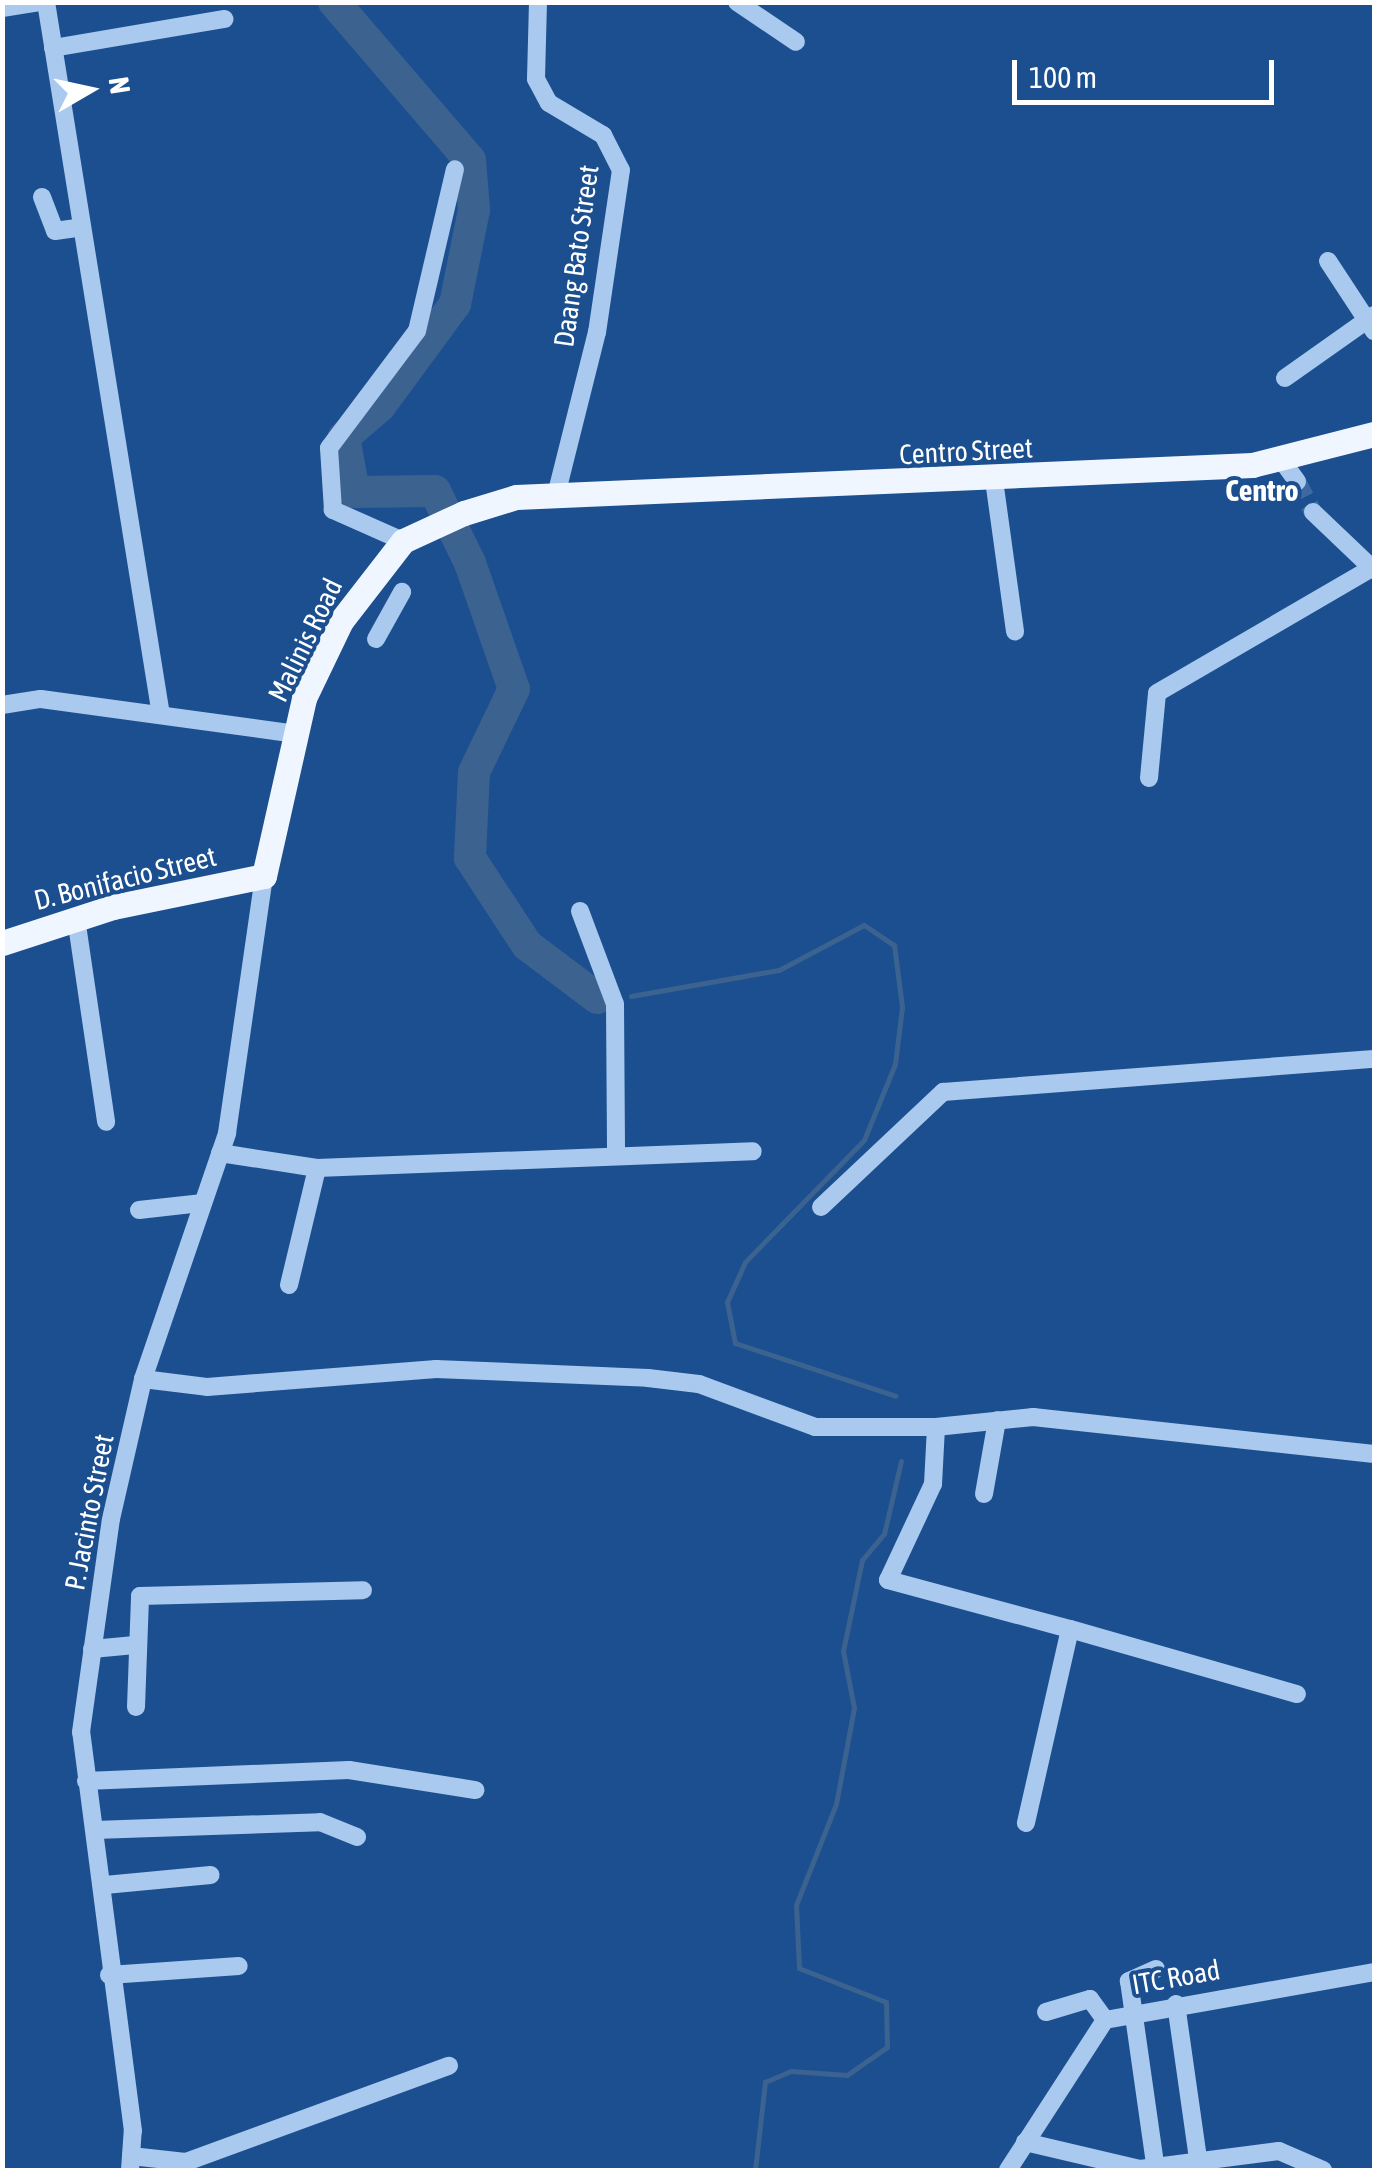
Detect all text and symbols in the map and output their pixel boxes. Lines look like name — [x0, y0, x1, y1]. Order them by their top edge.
north arrow — [40, 40, 140, 140]
scale bar — [1017, 40, 1280, 102]
text: 100 m — [1029, 60, 1097, 94]
text: N — [103, 75, 137, 96]
street label: Daang Bato Street — [547, 163, 605, 349]
street label: Centro Street — [898, 431, 1034, 471]
district label: Centro — [1225, 472, 1299, 508]
street label: Malinis Road — [261, 573, 349, 707]
street label: D. Bonifacio Street — [31, 839, 219, 917]
street label: P. Jacinto Street — [57, 1431, 121, 1593]
street label: ITC Road — [1129, 1953, 1223, 2001]

